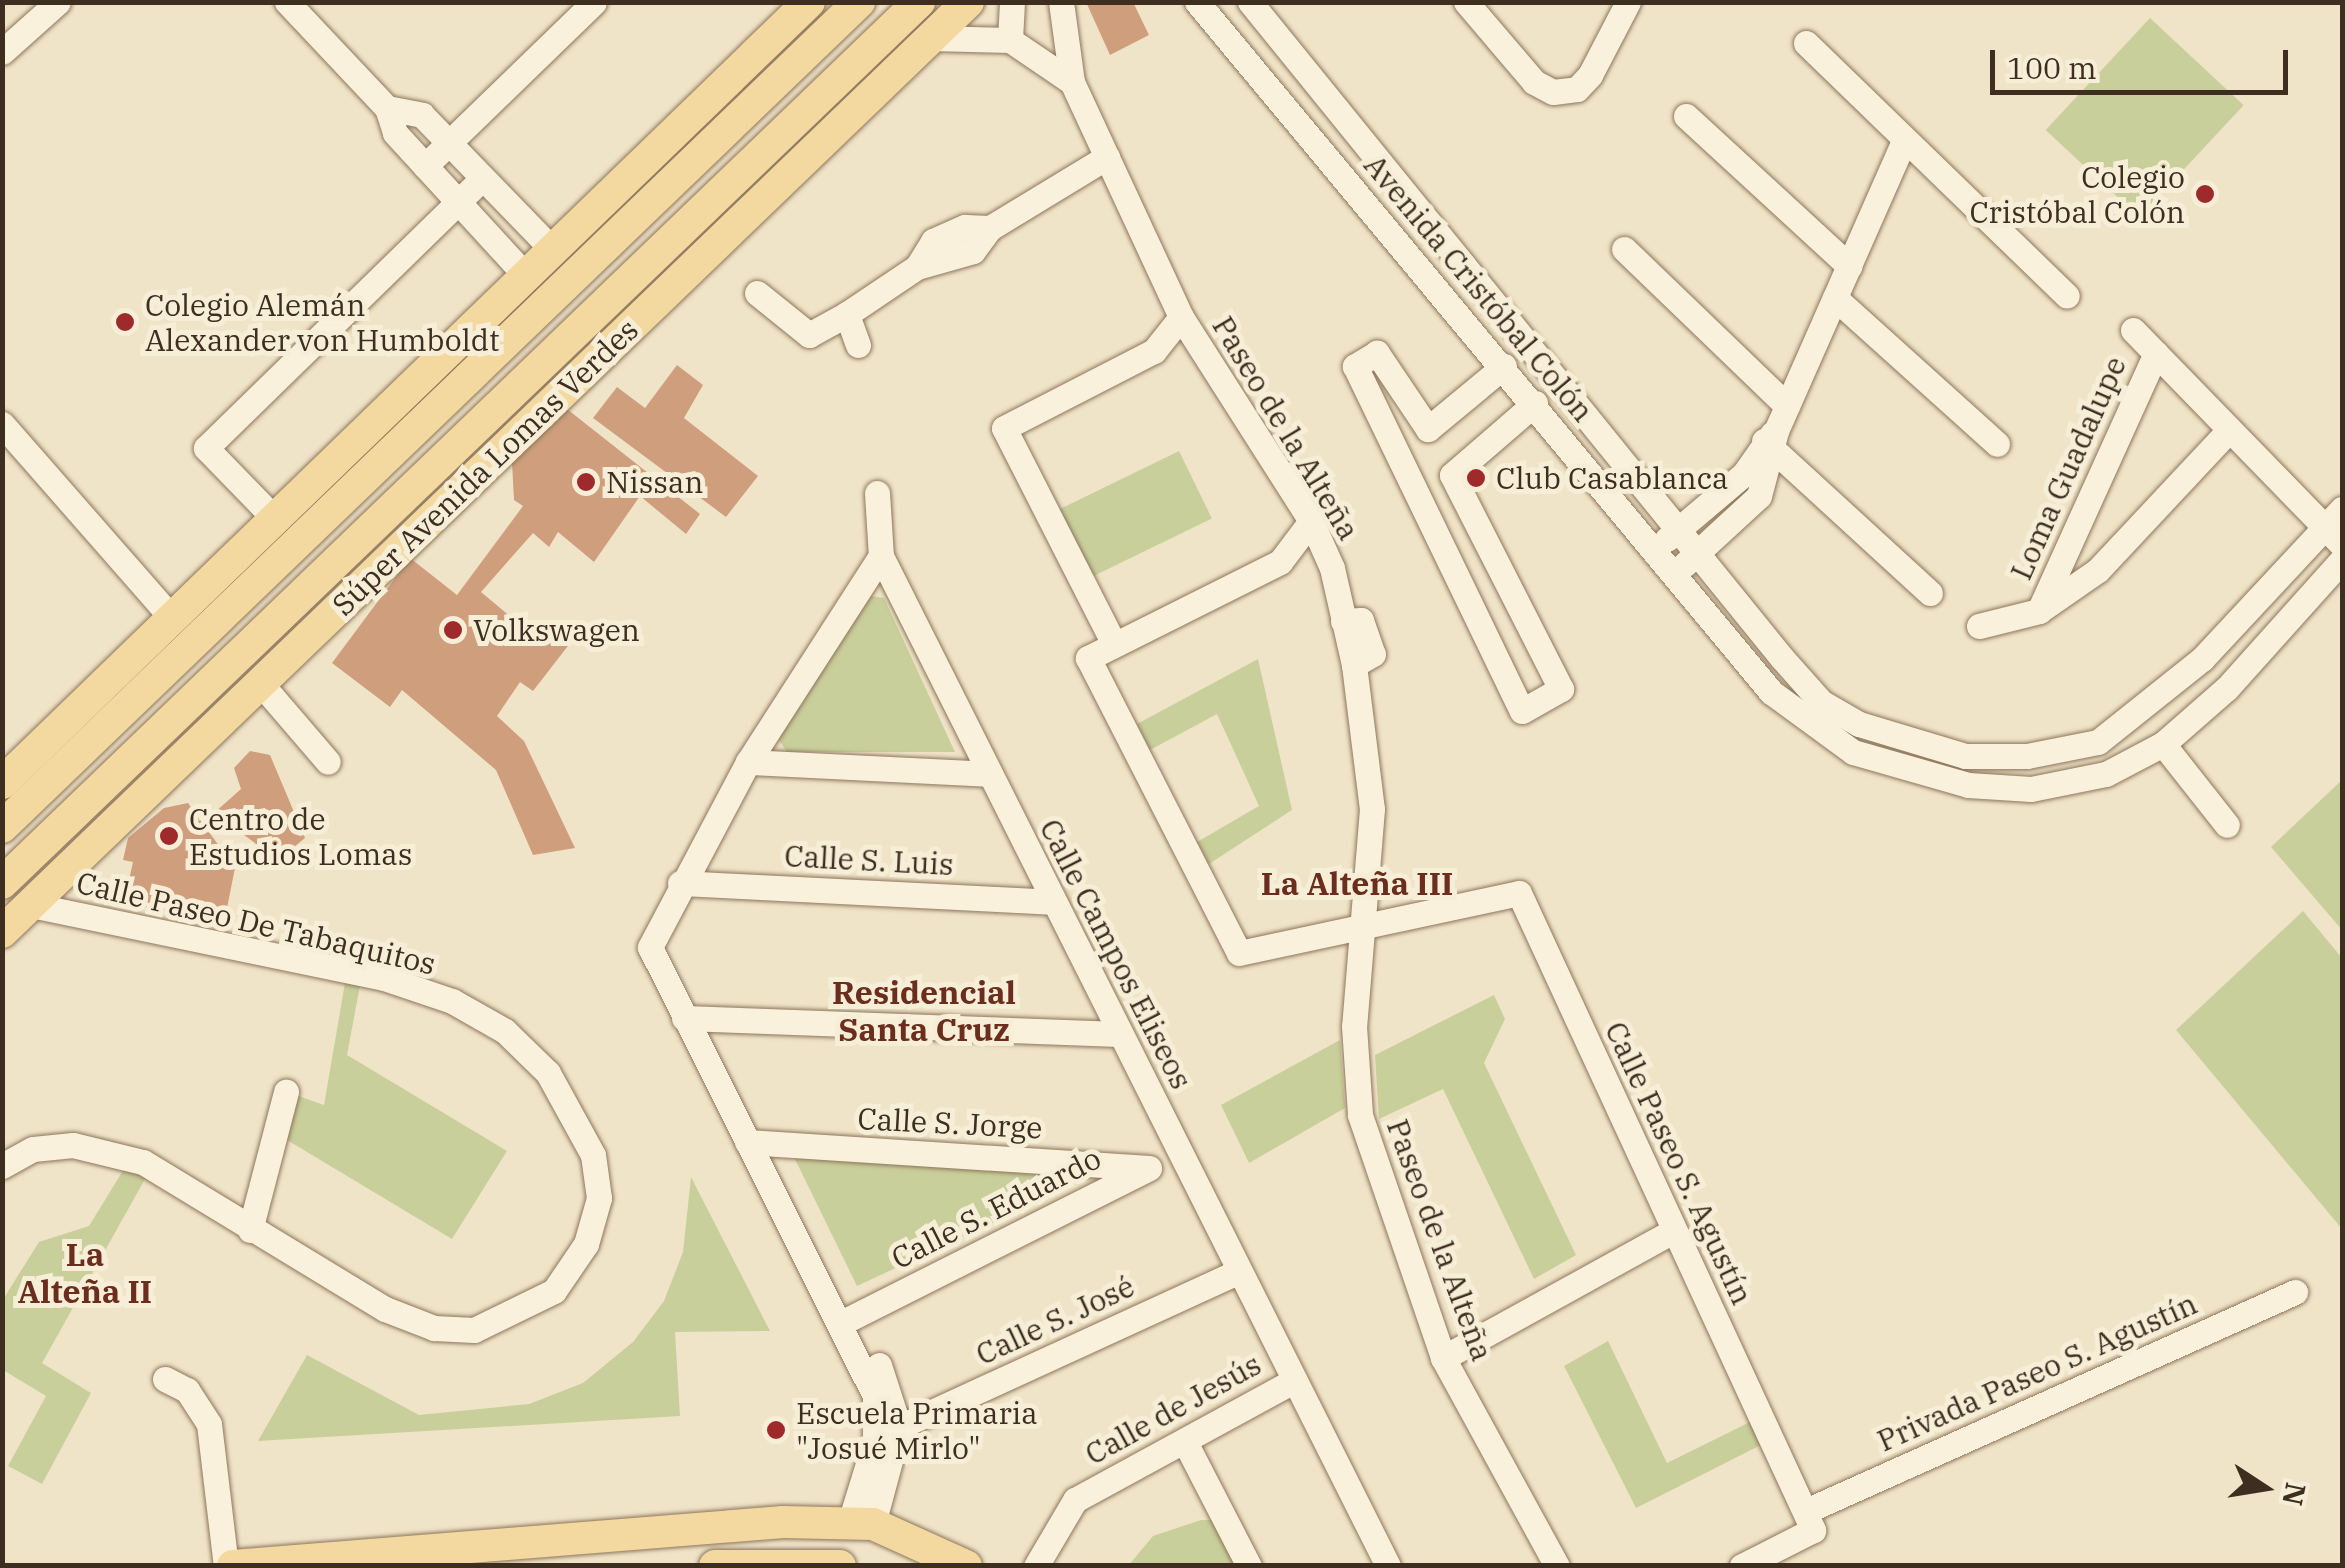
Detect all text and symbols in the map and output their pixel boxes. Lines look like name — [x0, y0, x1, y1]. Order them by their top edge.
scale bar — [1995, 30, 2292, 92]
text: 100 m — [2007, 48, 2097, 87]
street label: Avenida Cristóbal Colón — [1357, 147, 1601, 429]
place label: Colegio Cristóbal Colón — [1970, 159, 2185, 230]
marker: Colegio Cristóbal Colón — [2194, 183, 2216, 205]
place label: Colegio Alemán Alexander von Humboldt — [145, 287, 500, 358]
street label: Paseo de la Alteña — [1205, 310, 1367, 546]
marker: Colegio Alemán Alexander von Humboldt — [114, 311, 136, 333]
street label: Súper Avenida Lomas Verdes — [325, 311, 645, 623]
street label: Loma Guadalupe — [2003, 351, 2133, 585]
place label: Club Casablanca — [1496, 460, 1728, 496]
place label: Nissan — [606, 464, 703, 500]
marker: Club Casablanca — [1465, 467, 1487, 489]
marker: Nissan — [575, 471, 597, 493]
place label: Volkswagen — [473, 612, 640, 648]
marker: Volkswagen — [442, 619, 464, 641]
place label: Centro de Estudios Lomas — [189, 801, 412, 872]
street label: Calle Campos Eliseos — [1032, 813, 1200, 1095]
marker: Centro de Estudios Lomas — [158, 825, 180, 847]
street label: Calle S. Luis — [783, 838, 955, 882]
street label: Calle Paseo De Tabaquitos — [73, 864, 439, 982]
district label: La Alteña III — [1261, 864, 1453, 902]
district label: Residencial Santa Cruz — [832, 974, 1016, 1049]
street label: Calle Paseo S. Agustín — [1598, 1016, 1760, 1310]
street label: Calle S. Jorge — [857, 1100, 1043, 1146]
street label: Paseo de la Alteña — [1380, 1114, 1500, 1366]
street label: Calle S. Eduardo — [885, 1140, 1107, 1276]
district label: La Alteña II — [18, 1236, 152, 1311]
street label: Calle S. José — [970, 1268, 1140, 1372]
street label: Privada Paseo S. Agustín — [1872, 1285, 2202, 1459]
street label: Calle de Jesús — [1079, 1346, 1267, 1472]
place label: Escuela Primaria "Josué Mirlo" — [796, 1395, 1038, 1466]
marker: Escuela Primaria "Josué Mirlo" — [765, 1419, 787, 1441]
north arrow — [2215, 1438, 2315, 1538]
text: N — [2274, 1480, 2315, 1509]

